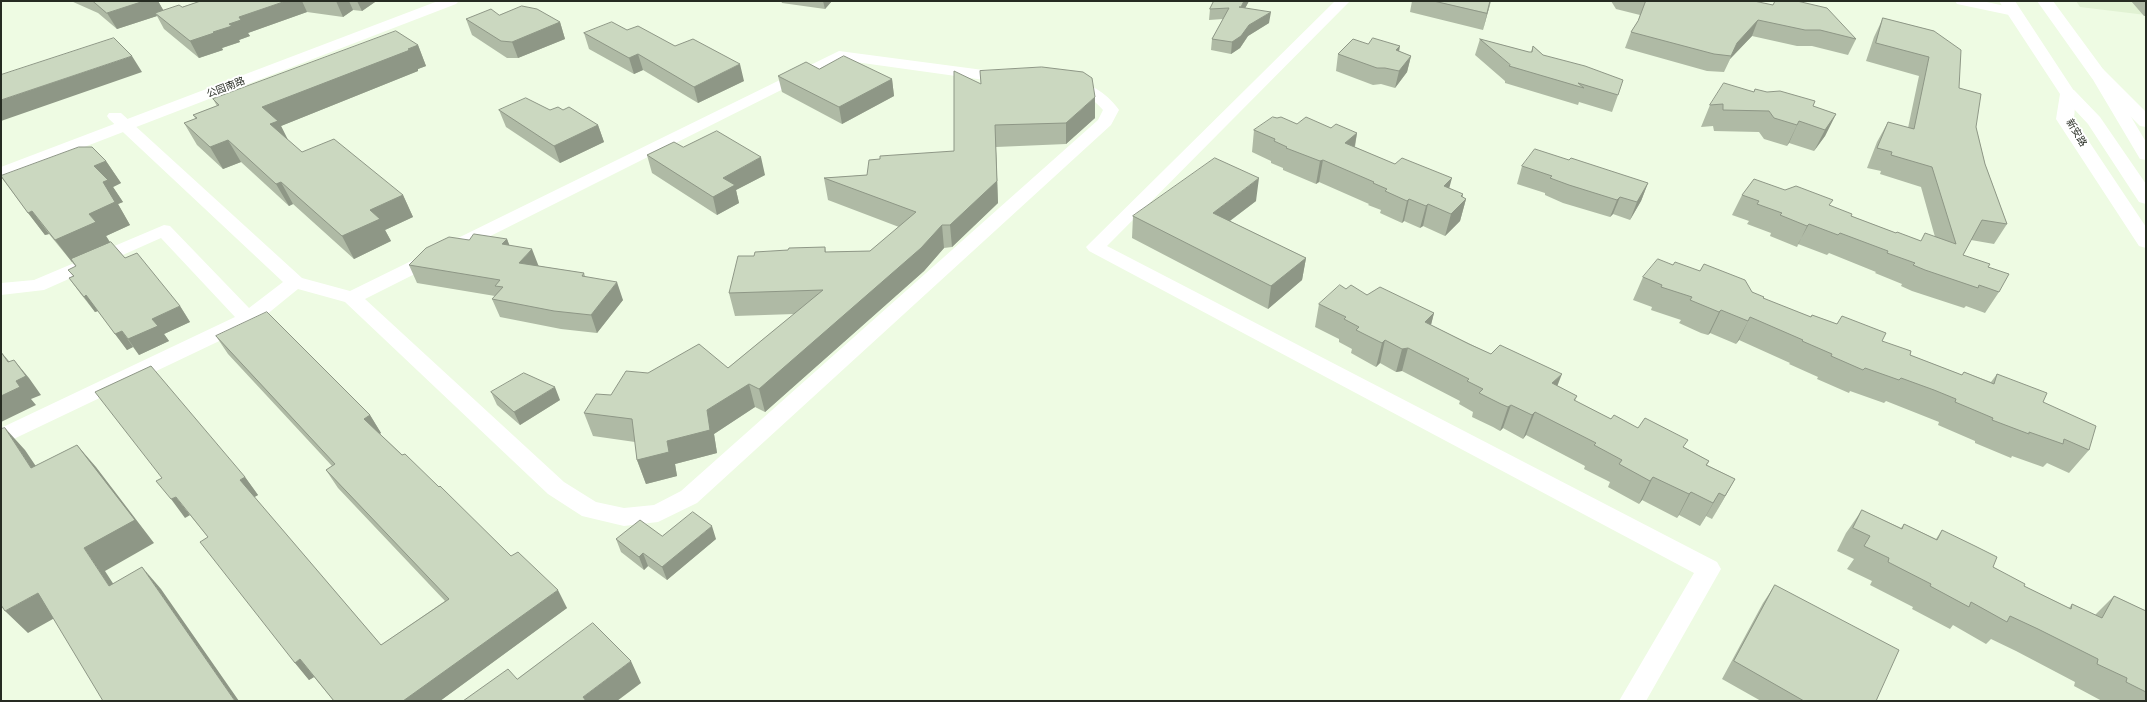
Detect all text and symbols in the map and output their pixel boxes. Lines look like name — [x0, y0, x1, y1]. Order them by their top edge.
street label: 公园南路 — [205, 75, 247, 101]
street label: 新安路 — [2063, 117, 2089, 149]

